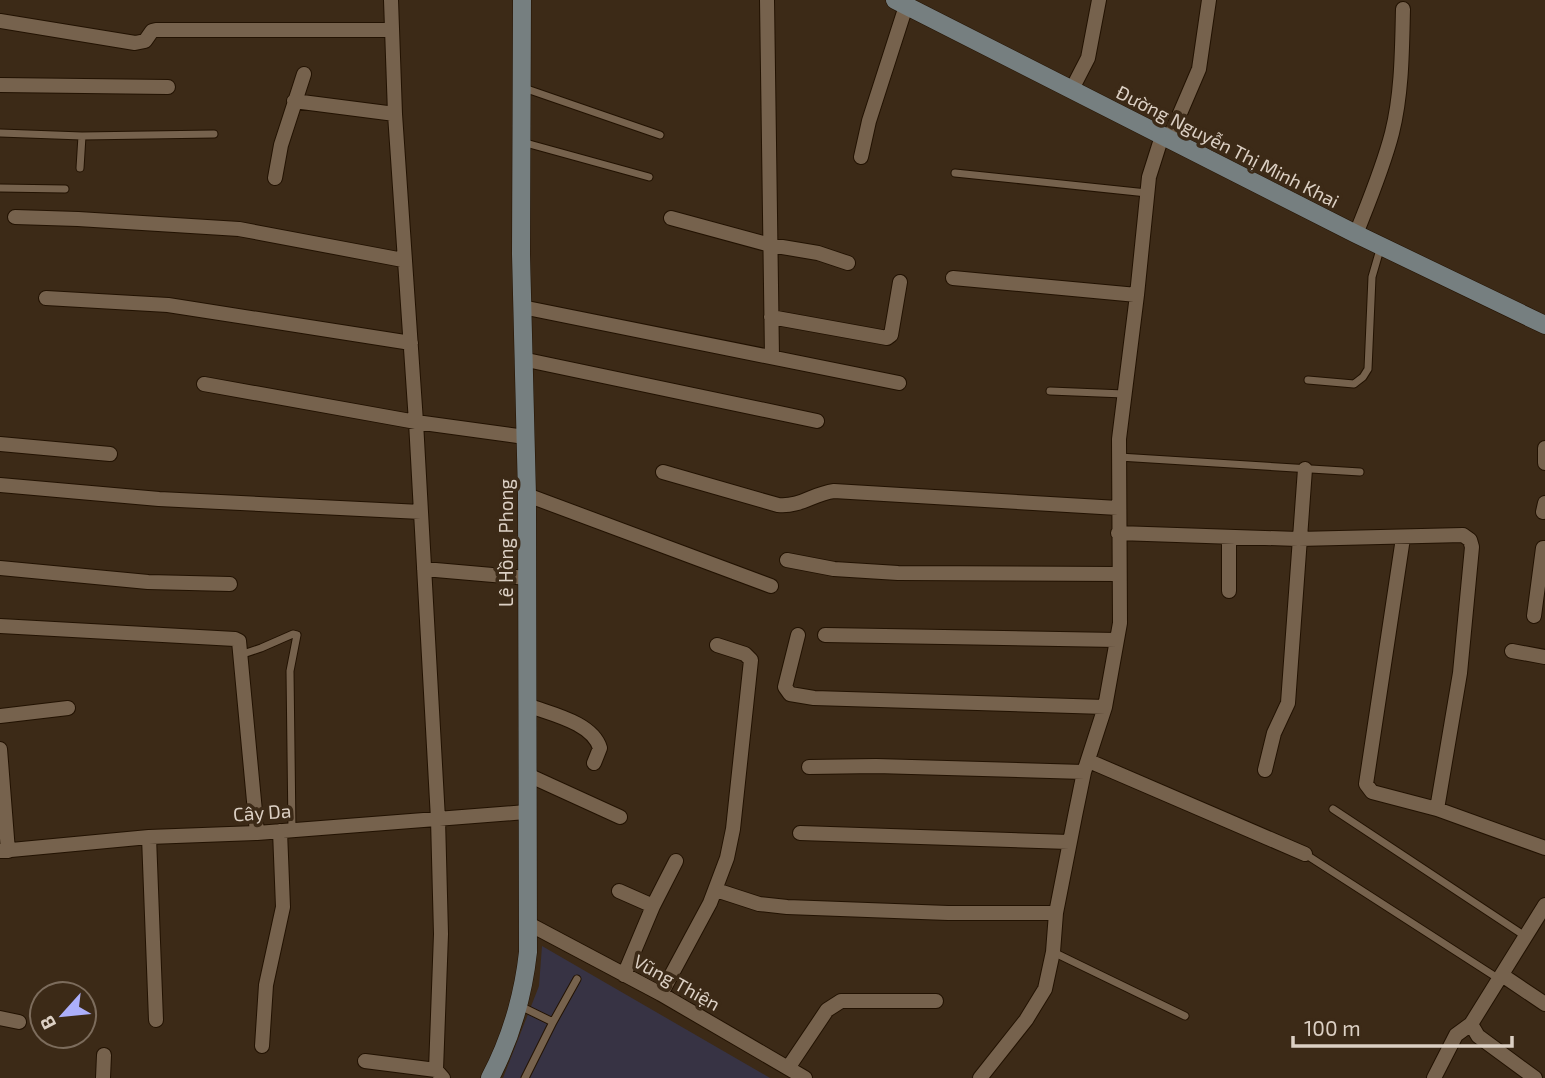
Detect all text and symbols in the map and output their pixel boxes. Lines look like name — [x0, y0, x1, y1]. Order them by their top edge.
street label: Đường Nguyễn Thị Minh Khai — [1113, 80, 1343, 212]
street label: Lê Hồng Phong — [494, 478, 517, 607]
street label: Cây Da — [232, 798, 292, 826]
street label: Vũng Thiện — [630, 949, 724, 1015]
north arrow — [28, 980, 98, 1050]
scale bar — [1293, 1004, 1512, 1048]
text: B — [34, 1012, 60, 1034]
text: 100 m — [1304, 1015, 1361, 1040]

